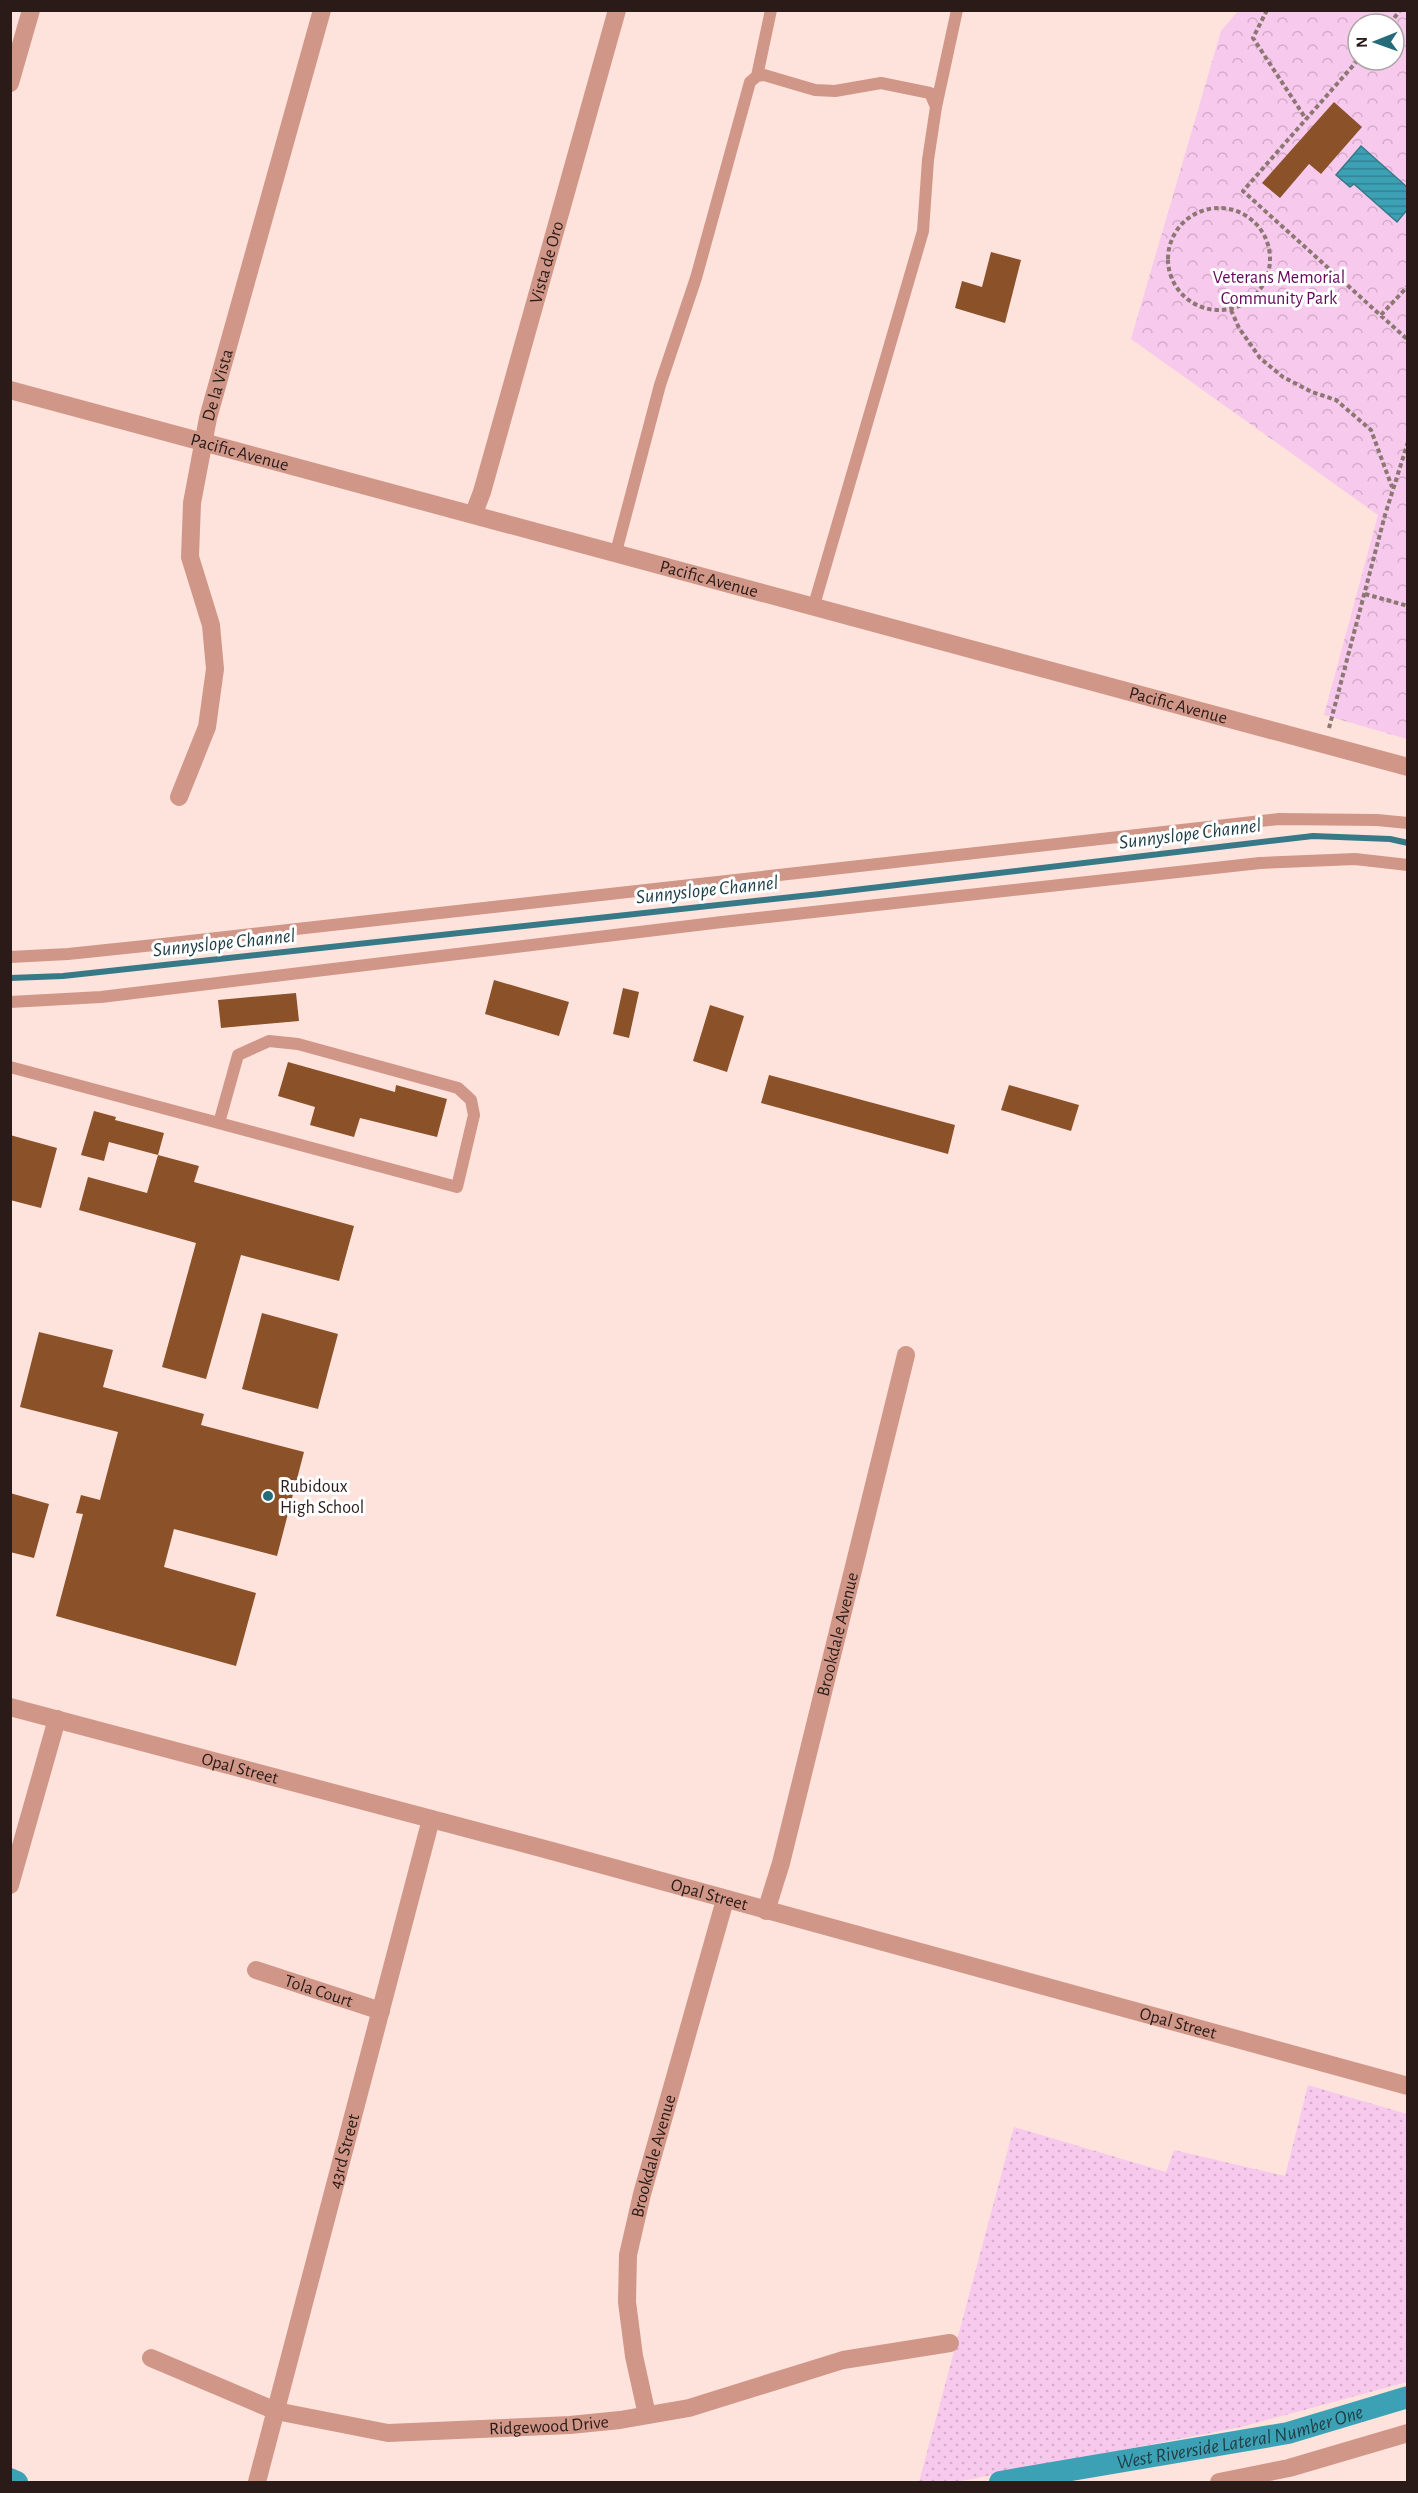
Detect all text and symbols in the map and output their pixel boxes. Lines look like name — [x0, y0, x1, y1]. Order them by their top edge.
north arrow — [1346, 12, 1406, 72]
text: N — [1354, 37, 1370, 48]
street label: Vista de Oro — [527, 219, 567, 306]
park label: Veterans Memorial Community Park — [1213, 269, 1345, 308]
street label: De la Vista — [200, 347, 237, 423]
street label: Pacific Avenue — [188, 431, 291, 475]
street label: Pacific Avenue — [658, 558, 760, 601]
street label: Pacific Avenue — [1127, 684, 1229, 728]
water label: Sunnyslope Channel — [1118, 815, 1262, 853]
water label: Sunnyslope Channel — [635, 873, 779, 907]
water label: Sunnyslope Channel — [152, 926, 296, 960]
place label: Rubidoux High School — [280, 1478, 364, 1517]
marker: Rubidoux High School — [261, 1489, 275, 1503]
street label: Brookdale Avenue — [814, 1571, 862, 1698]
street label: Opal Street — [199, 1750, 280, 1788]
street label: Opal Street — [669, 1876, 750, 1914]
street label: Tola Court — [282, 1972, 355, 2011]
street label: Opal Street — [1137, 2005, 1218, 2043]
street label: Brookdale Avenue — [629, 2093, 680, 2220]
street label: 43rd Street — [326, 2112, 363, 2191]
water label: West Riverside Lateral Number One — [1115, 2402, 1366, 2473]
street label: Ridgewood Drive — [489, 2413, 610, 2439]

